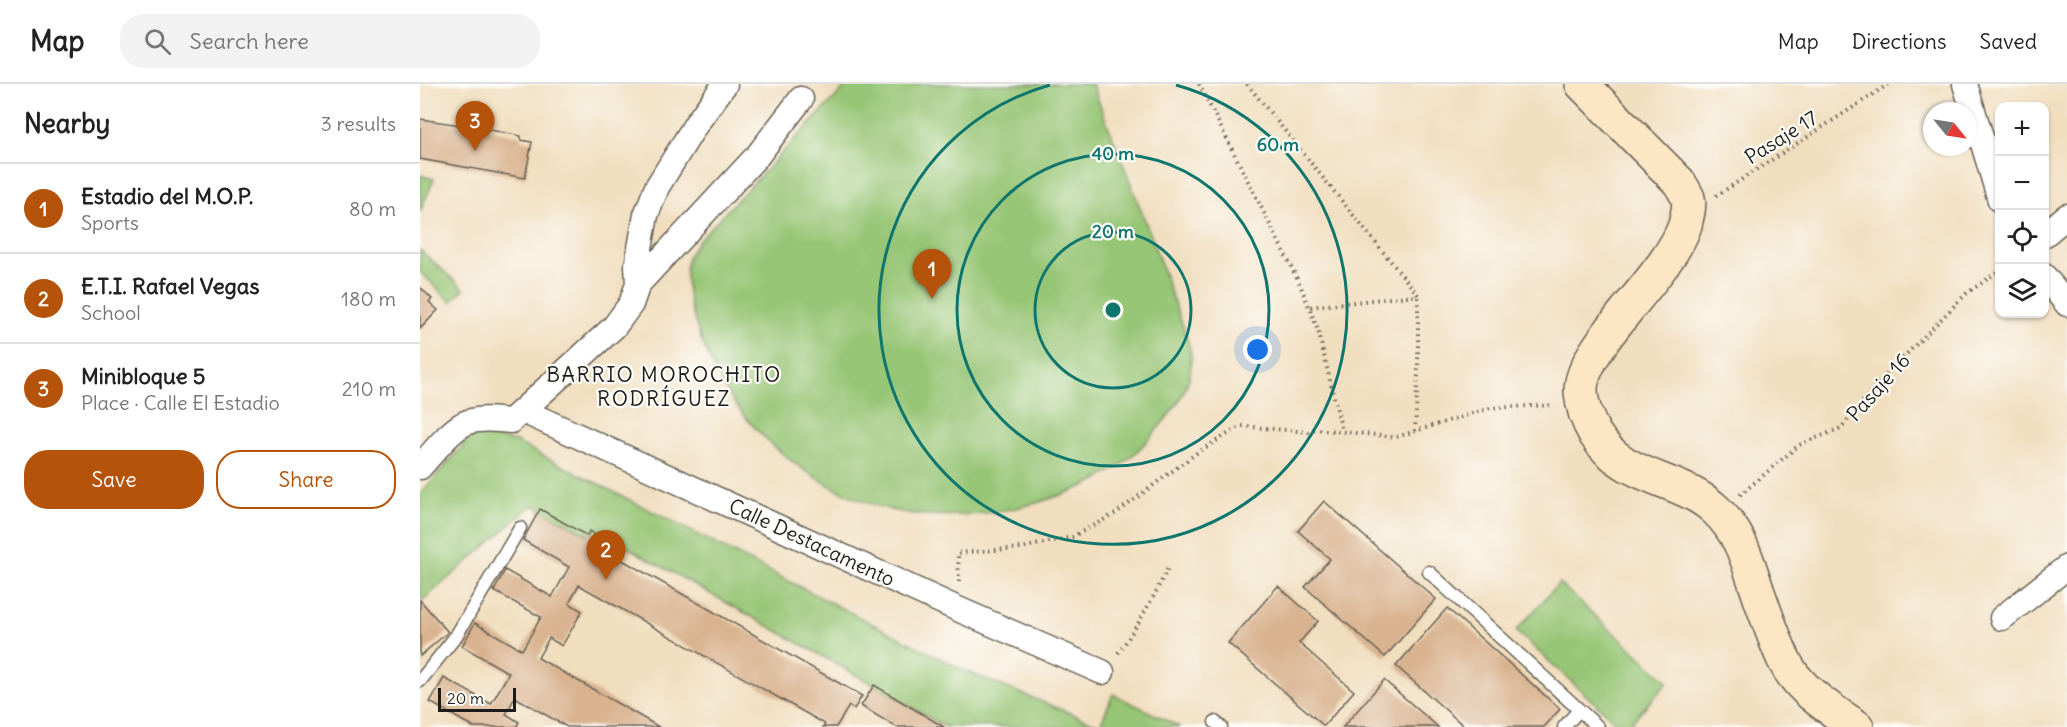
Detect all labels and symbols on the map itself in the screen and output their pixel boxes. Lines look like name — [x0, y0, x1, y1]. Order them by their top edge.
pin: 3 — [456, 101, 494, 151]
north arrow — [1923, 102, 1977, 156]
street label: Pasaje 17 — [1740, 105, 1822, 169]
text: 60 m — [1257, 133, 1299, 156]
text: 40 m — [1092, 142, 1134, 165]
text: 20 m — [1092, 220, 1134, 243]
pin: 1 — [912, 250, 952, 299]
centre of rings — [1103, 300, 1123, 320]
your location — [1243, 335, 1272, 364]
street label: Pasaje 16 — [1841, 348, 1915, 426]
district label: BARRIO MOROCHITO RODRÍGUEZ — [546, 361, 782, 412]
street label: Calle Destacamento — [725, 493, 899, 591]
pin: 2 — [586, 530, 626, 580]
scale bar — [438, 685, 516, 712]

